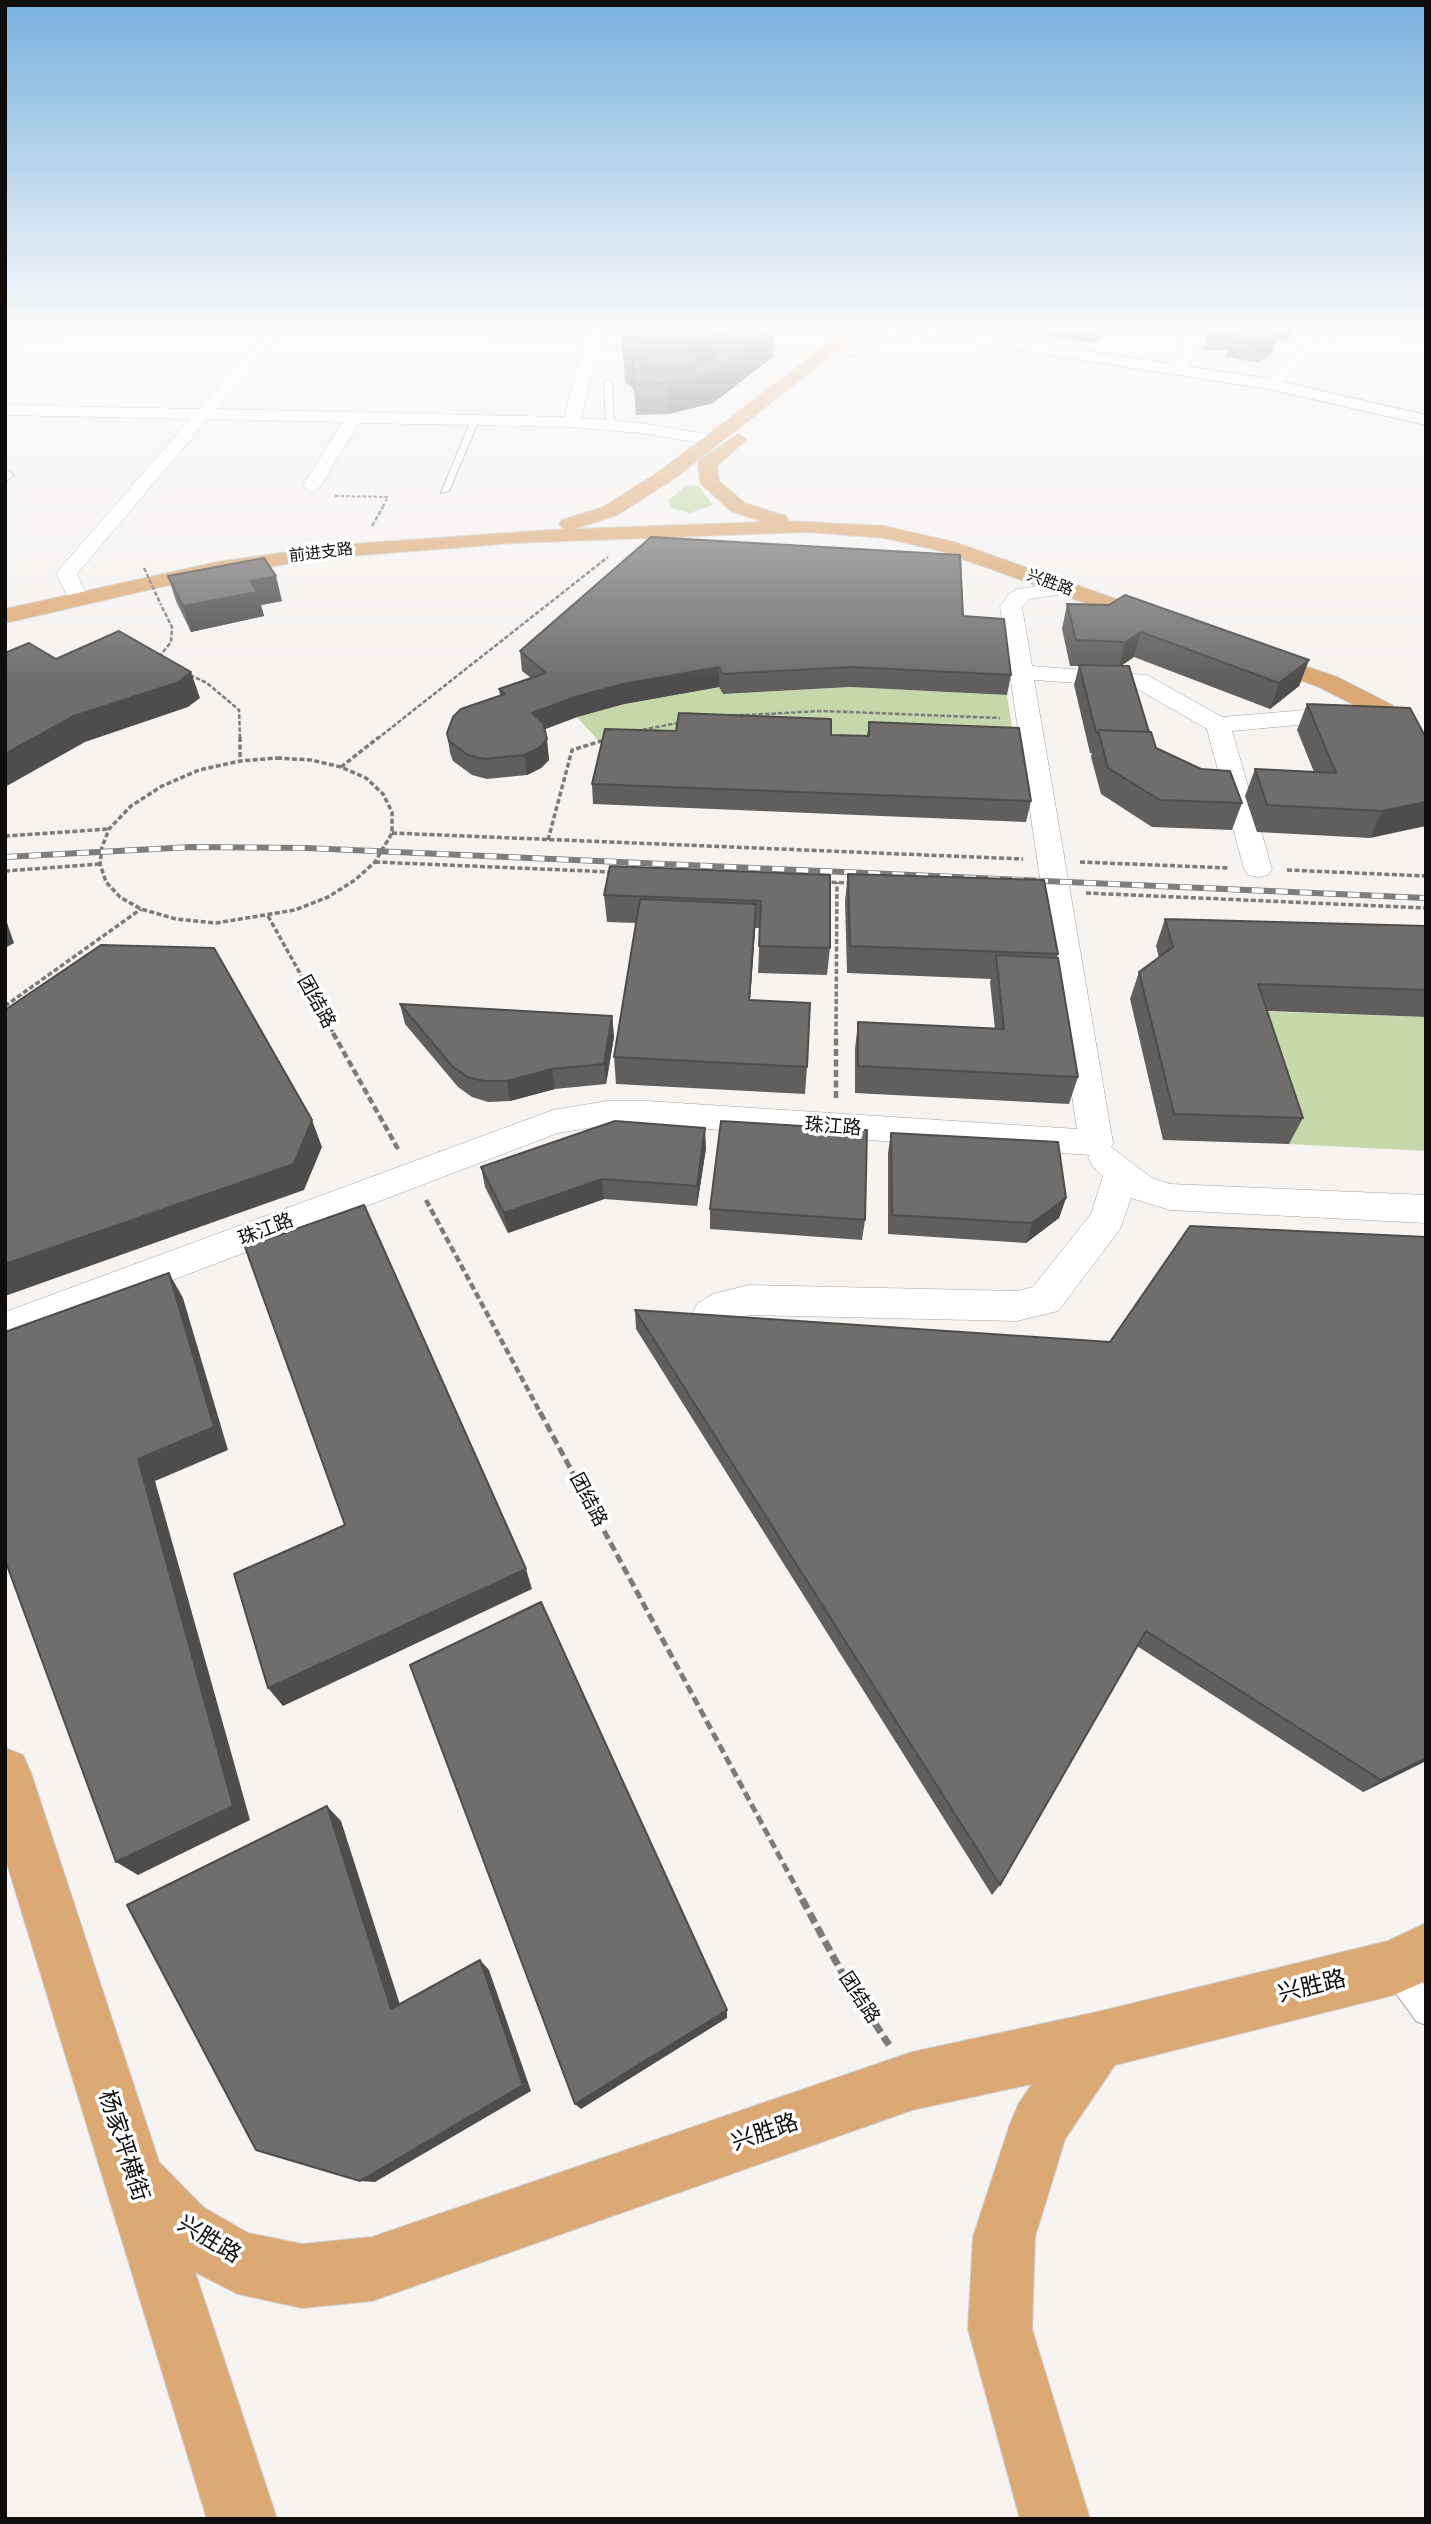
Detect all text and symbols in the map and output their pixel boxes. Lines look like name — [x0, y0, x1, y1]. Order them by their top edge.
street label: 前进支路 — [288, 540, 354, 566]
street label: 兴胜路 — [1024, 566, 1076, 600]
street label: 团结路 — [292, 972, 340, 1032]
street label: 珠江路 — [804, 1114, 862, 1140]
street label: 珠江路 — [235, 1209, 297, 1251]
street label: 团结路 — [565, 1469, 611, 1531]
street label: 兴胜路 — [1275, 1965, 1349, 2009]
street label: 团结路 — [834, 1968, 884, 2028]
street label: 杨家坪横街 — [92, 2087, 154, 2205]
street label: 兴胜路 — [728, 2109, 802, 2157]
street label: 兴胜路 — [172, 2210, 246, 2270]

